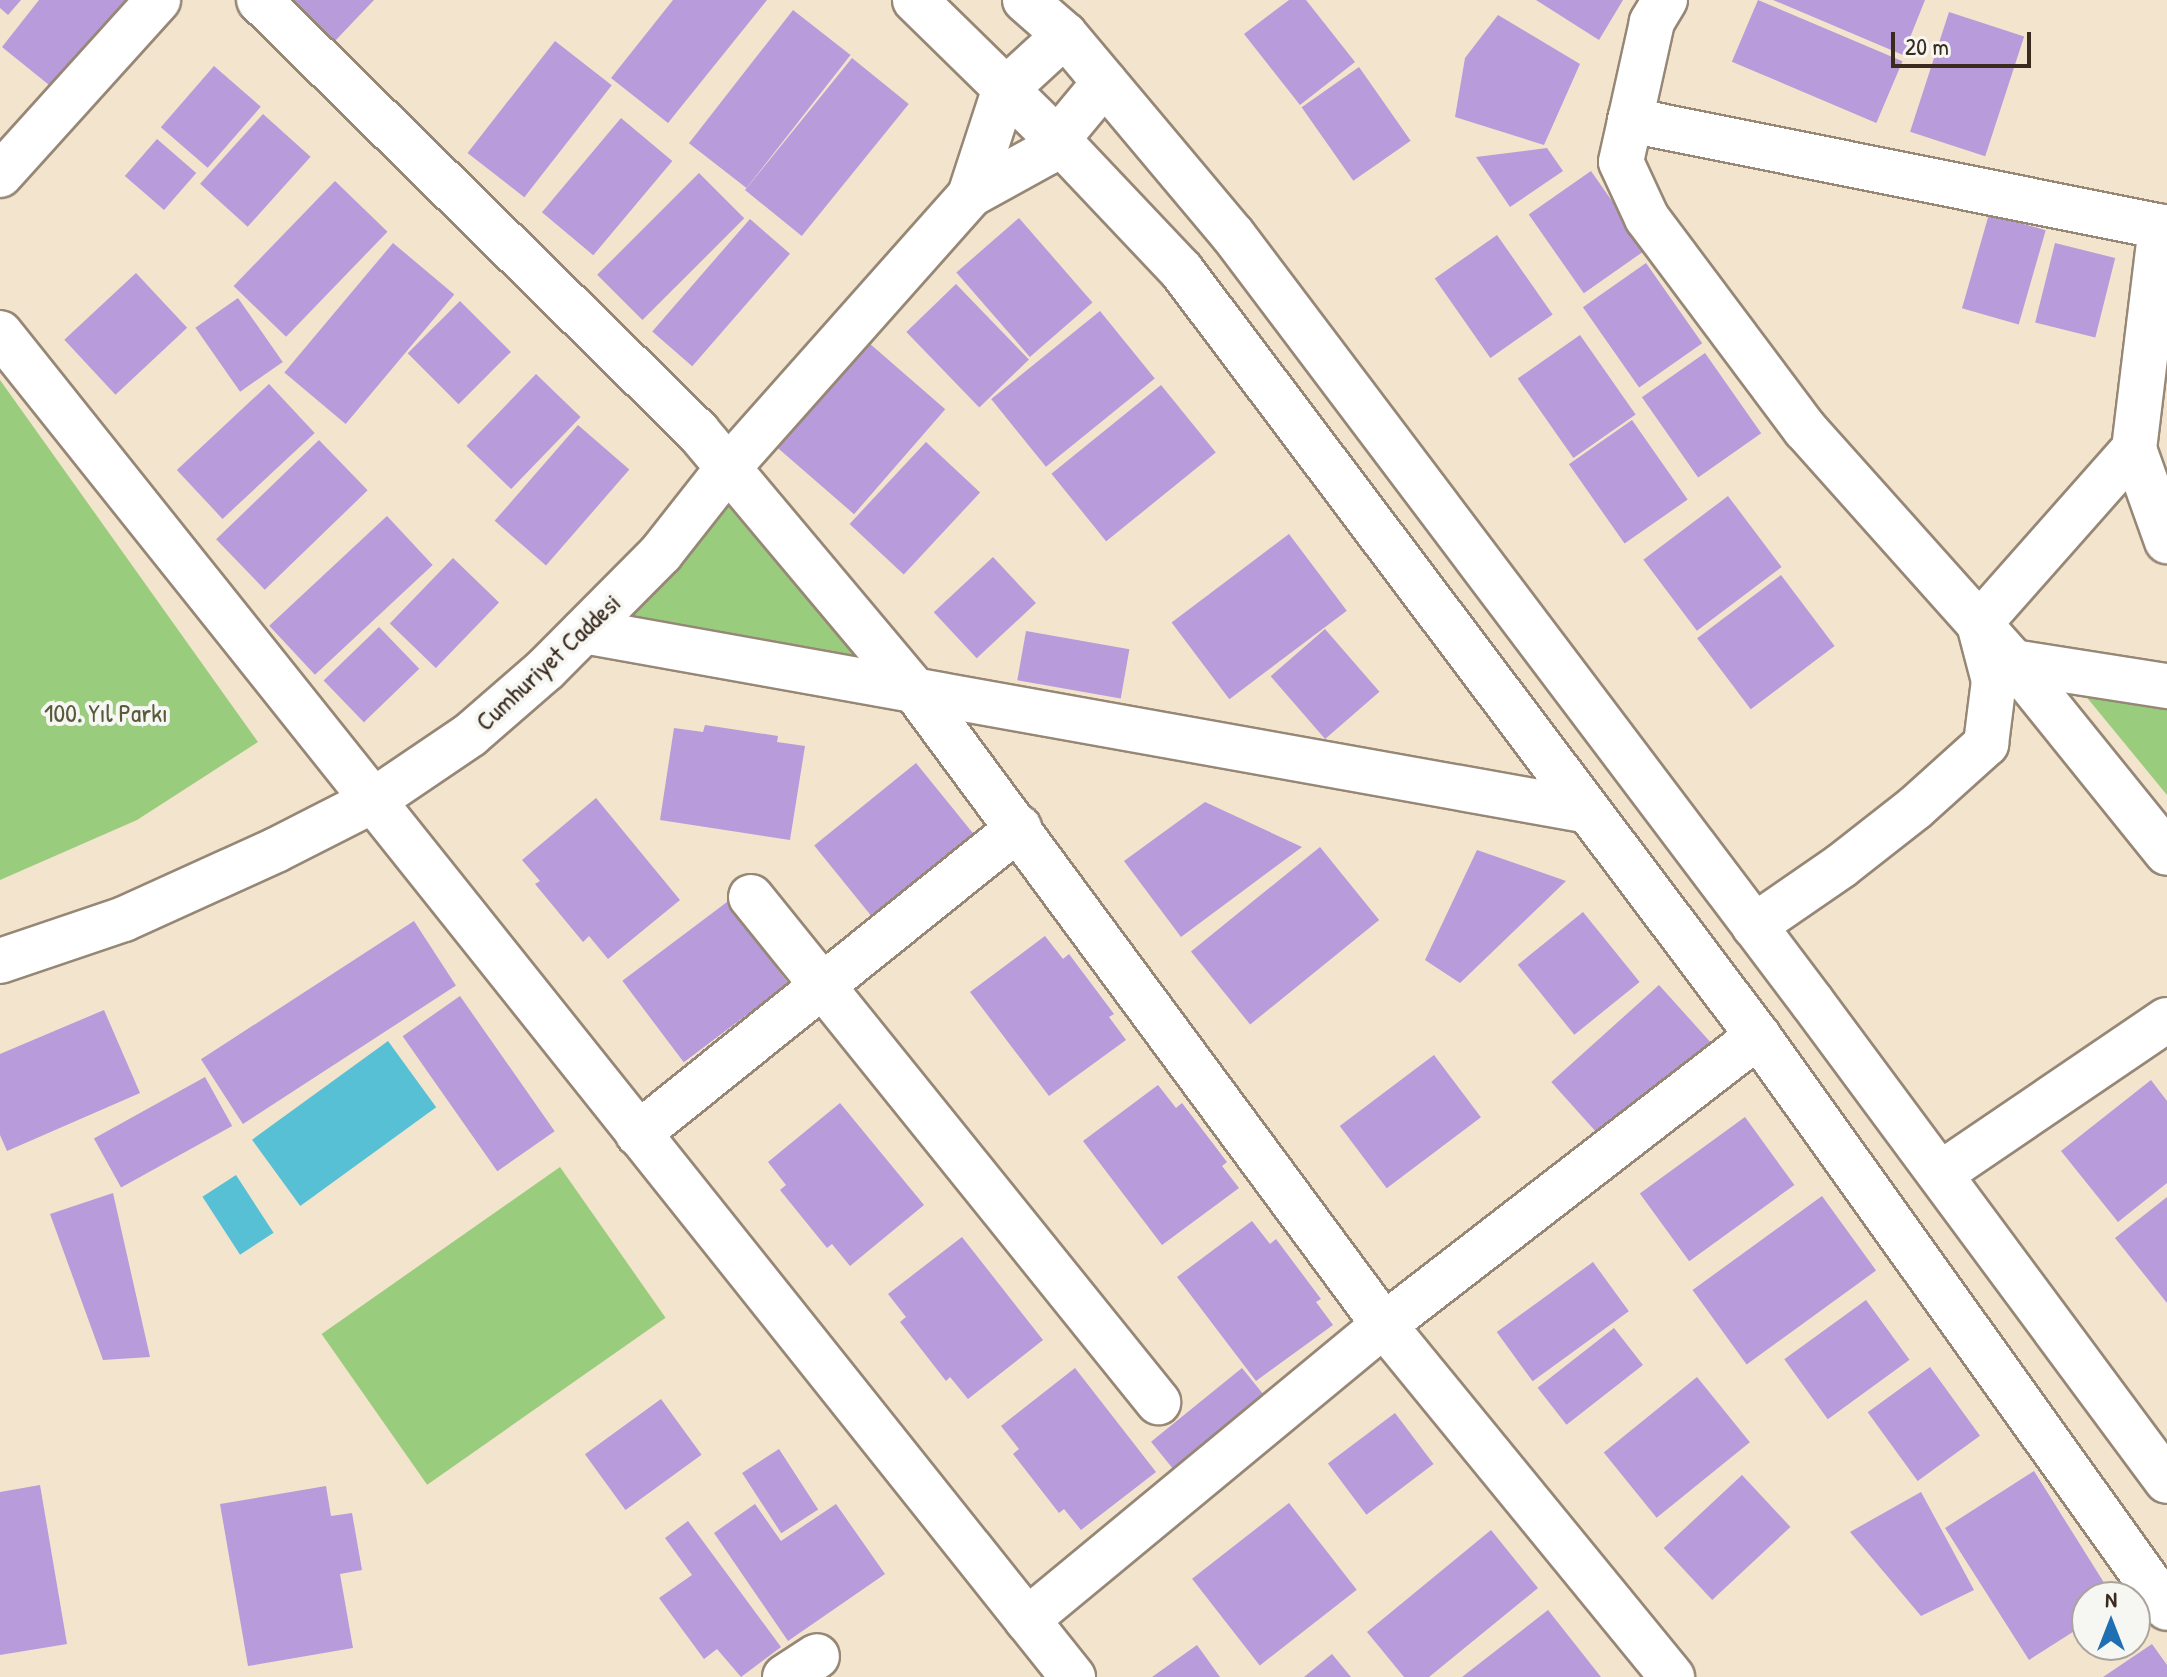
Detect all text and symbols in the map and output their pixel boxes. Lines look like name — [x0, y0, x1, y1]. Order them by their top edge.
scale bar — [1895, 16, 2035, 66]
text: 20 m — [1905, 30, 1949, 62]
street label: Cumhuriyet Caddesi — [469, 587, 627, 737]
park label: 100. Yıl Parkı — [44, 697, 168, 729]
north arrow — [2071, 1581, 2151, 1661]
text: N — [2105, 1584, 2117, 1614]

